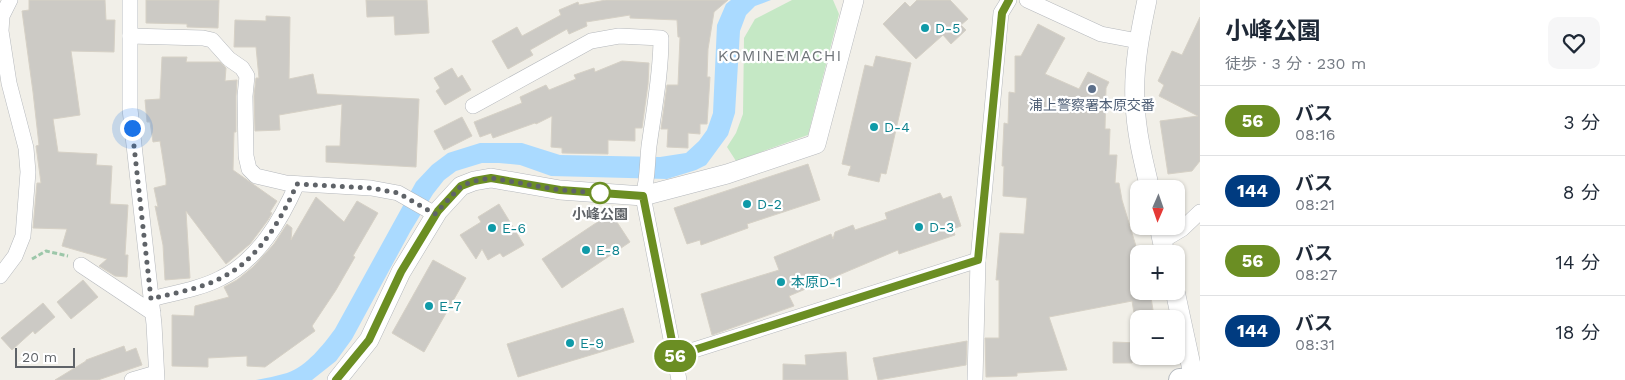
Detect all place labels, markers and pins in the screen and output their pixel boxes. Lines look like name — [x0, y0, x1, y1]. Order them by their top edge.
place label: D-5 — [935, 20, 960, 36]
marker: D-5 — [919, 22, 931, 34]
marker: 浦上警察署本原交番 — [1086, 83, 1098, 95]
place label: 浦上警察署本原交番 — [1029, 97, 1155, 113]
place label: D-4 — [884, 119, 910, 135]
marker: D-4 — [868, 121, 880, 133]
marker: 小峰公園 — [589, 182, 611, 204]
place label: D-2 — [757, 196, 782, 212]
marker: D-2 — [741, 198, 753, 210]
place label: 小峰公園 — [572, 206, 628, 222]
place label: D-3 — [929, 219, 954, 235]
place label: E-6 — [502, 220, 526, 236]
marker: D-3 — [913, 221, 925, 233]
marker: E-6 — [486, 222, 498, 234]
place label: E-8 — [596, 242, 620, 258]
marker: E-8 — [580, 244, 592, 256]
place label: 本原D-1 — [791, 274, 841, 290]
marker: 本原D-1 — [775, 276, 787, 288]
place label: E-7 — [439, 298, 462, 314]
marker: E-7 — [423, 300, 435, 312]
place label: E-9 — [580, 335, 604, 351]
marker: E-9 — [564, 337, 576, 349]

